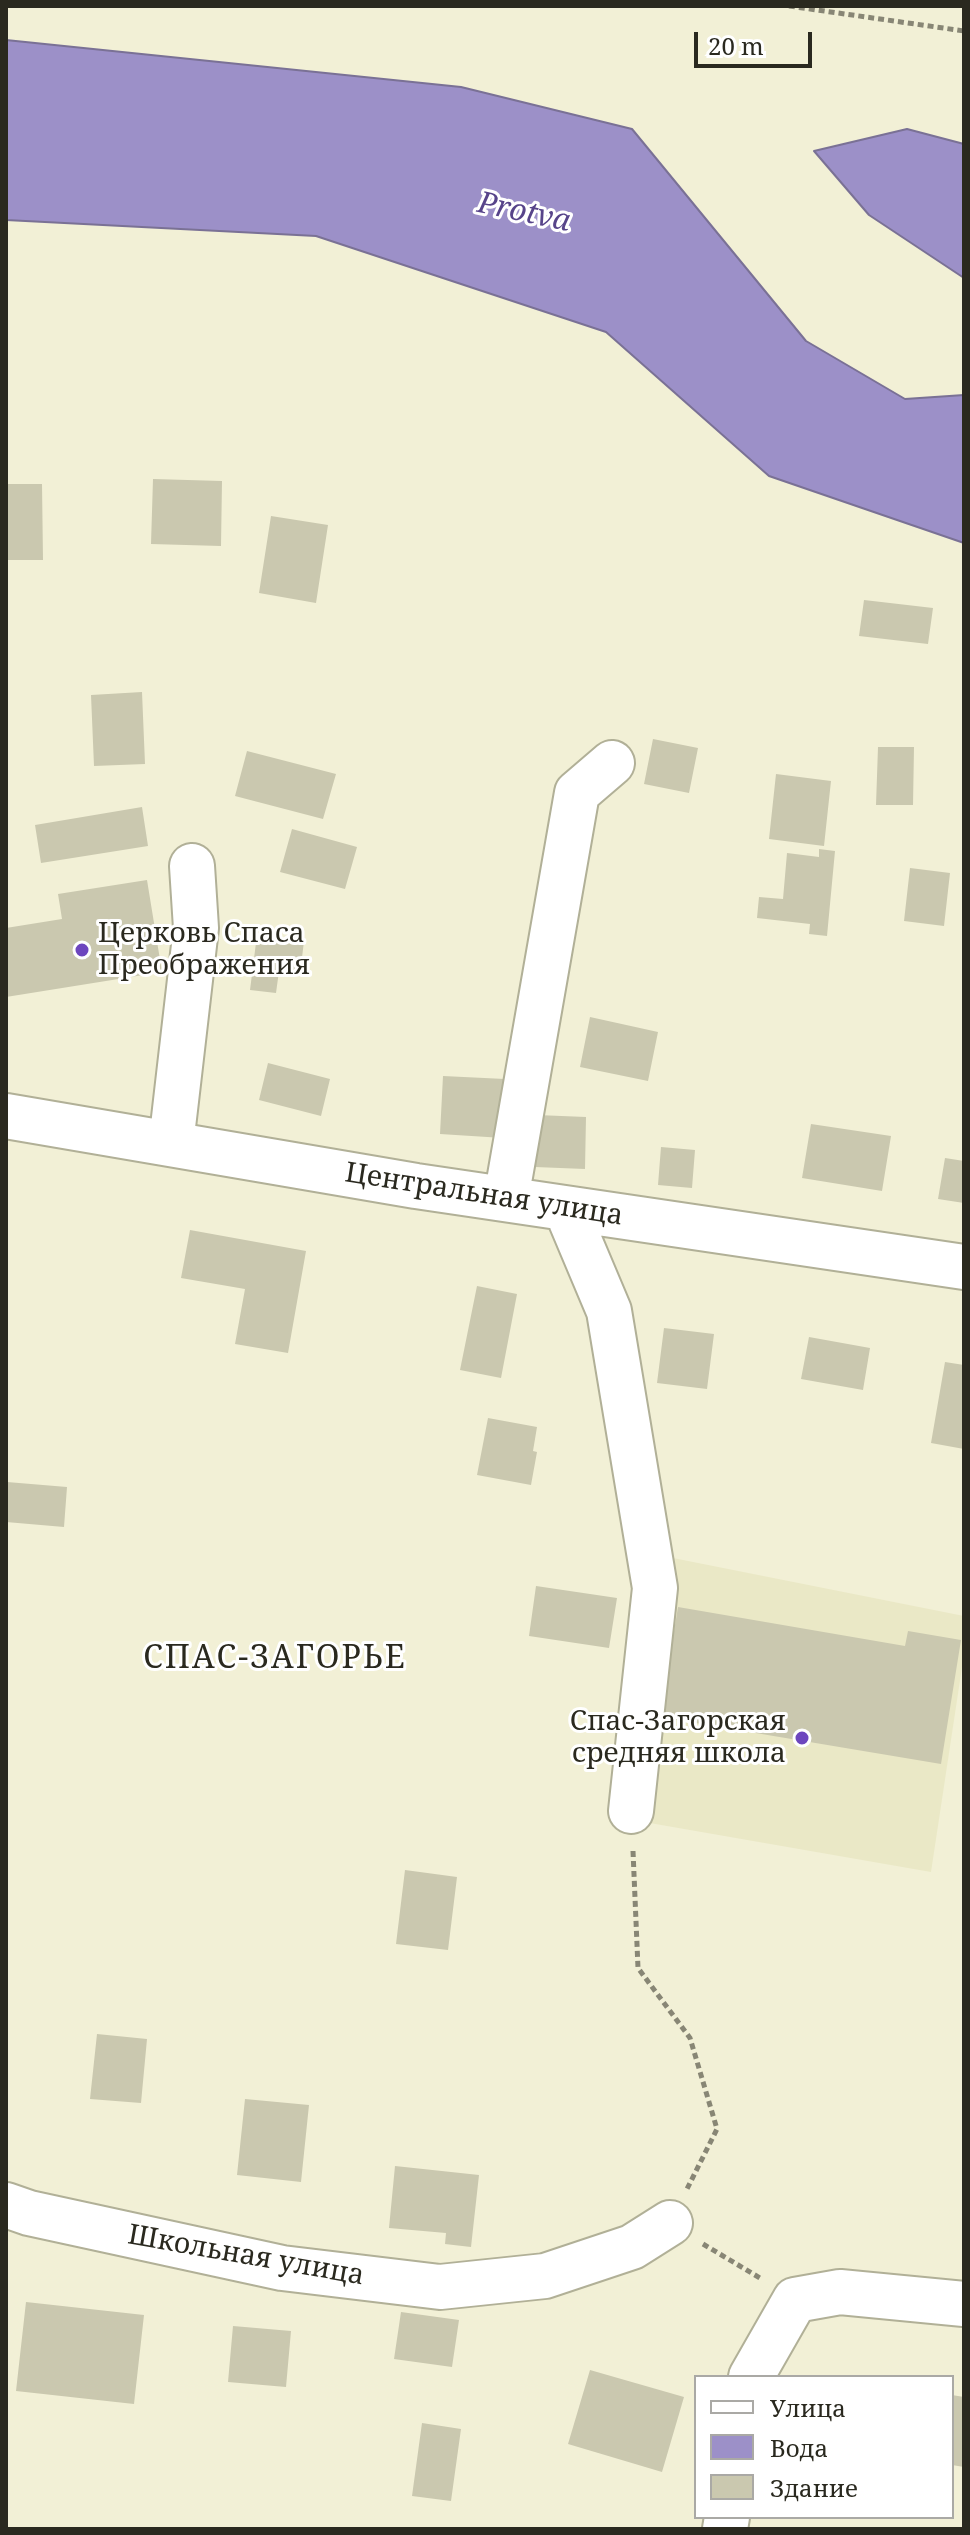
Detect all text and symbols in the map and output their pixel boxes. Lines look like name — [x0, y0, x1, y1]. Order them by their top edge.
scale bar — [698, 16, 816, 66]
text: 20 m — [708, 29, 764, 62]
water label: Protva — [474, 186, 574, 240]
place label: Церковь Спаса Преображения — [98, 917, 310, 983]
marker: Церковь Спаса Преображения — [73, 941, 91, 959]
street label: Центральная улица — [343, 1156, 625, 1234]
district label: СПАС-ЗАГОРЬЕ — [143, 1640, 407, 1678]
place label: Спас-Загорская средняя школа — [570, 1705, 786, 1771]
marker: Спас-Загорская средняя школа — [793, 1729, 811, 1747]
street label: Школьная улица — [125, 2219, 367, 2293]
legend — [694, 2375, 954, 2519]
text: Улица — [770, 2391, 846, 2424]
text: Вода — [770, 2431, 828, 2464]
text: Здание — [770, 2471, 858, 2504]

